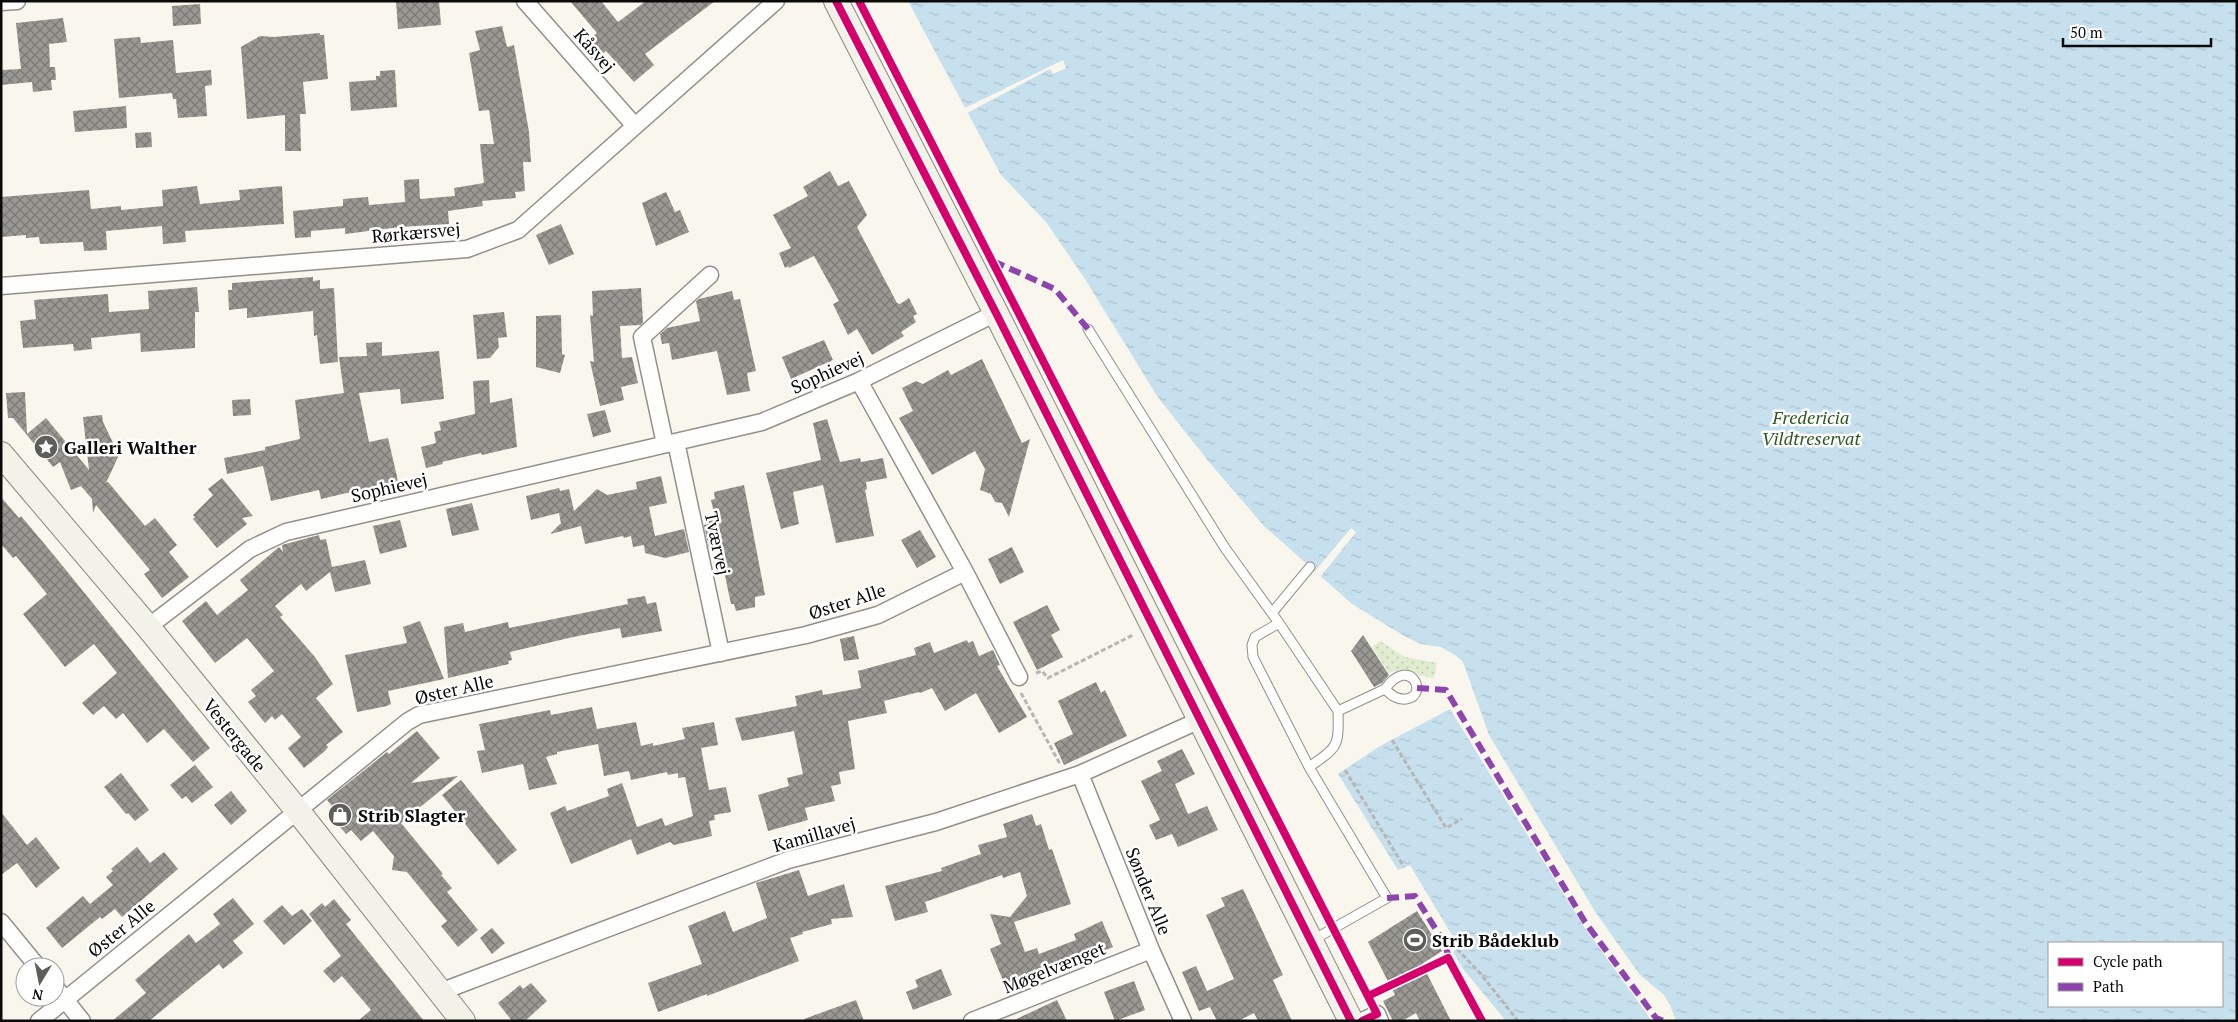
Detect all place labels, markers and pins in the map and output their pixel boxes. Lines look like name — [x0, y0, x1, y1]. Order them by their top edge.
place icon: Galleri Walther — [33, 434, 59, 460]
place label: Galleri Walther — [64, 435, 197, 459]
shop icon: Strib Slagter — [327, 802, 353, 828]
place label: Strib Slagter — [358, 803, 465, 827]
sports icon: Strib Bådeklub — [1402, 927, 1428, 953]
place label: Strib Bådeklub — [1432, 928, 1559, 952]

